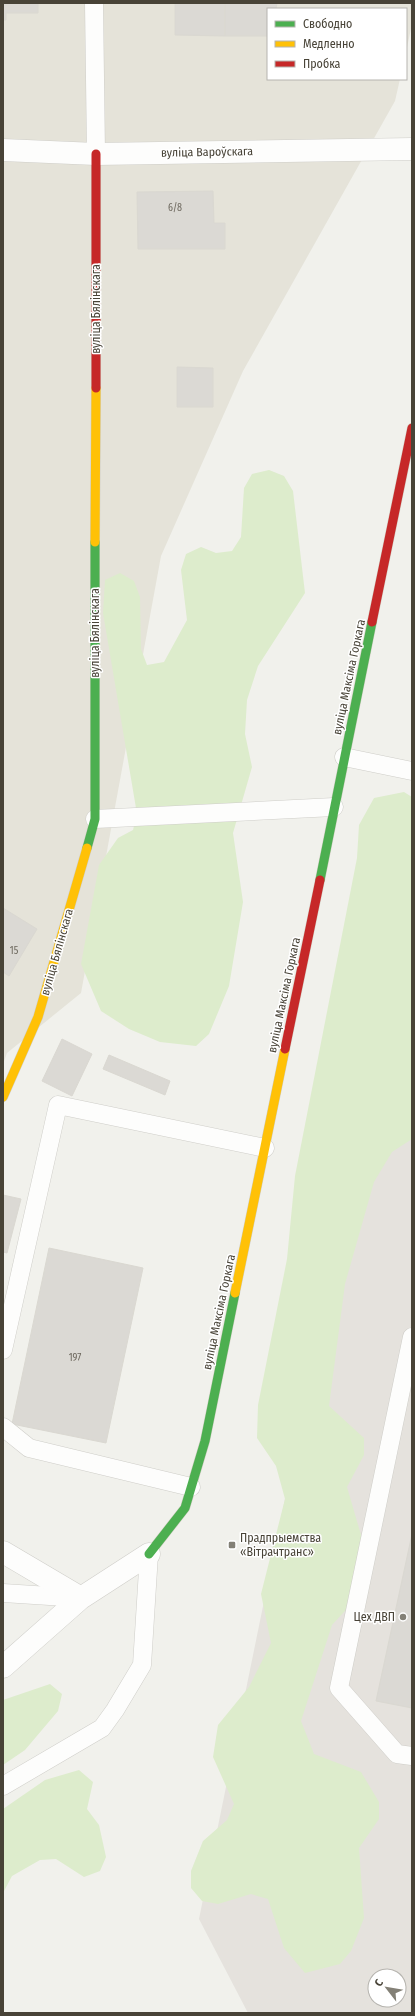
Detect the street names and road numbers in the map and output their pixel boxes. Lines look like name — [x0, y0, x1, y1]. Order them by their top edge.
street label: вуліца Вароўскага — [161, 144, 253, 160]
street label: вуліца Бялінскага — [89, 264, 103, 354]
street label: вуліца Бялінскага — [88, 588, 102, 678]
street label: вуліца Максіма Горкага — [330, 618, 368, 736]
street label: вуліца Бялінскага — [38, 907, 76, 997]
street label: вуліца Максіма Горкага — [265, 936, 303, 1054]
street label: вуліца Максіма Горкага — [200, 1253, 238, 1371]

